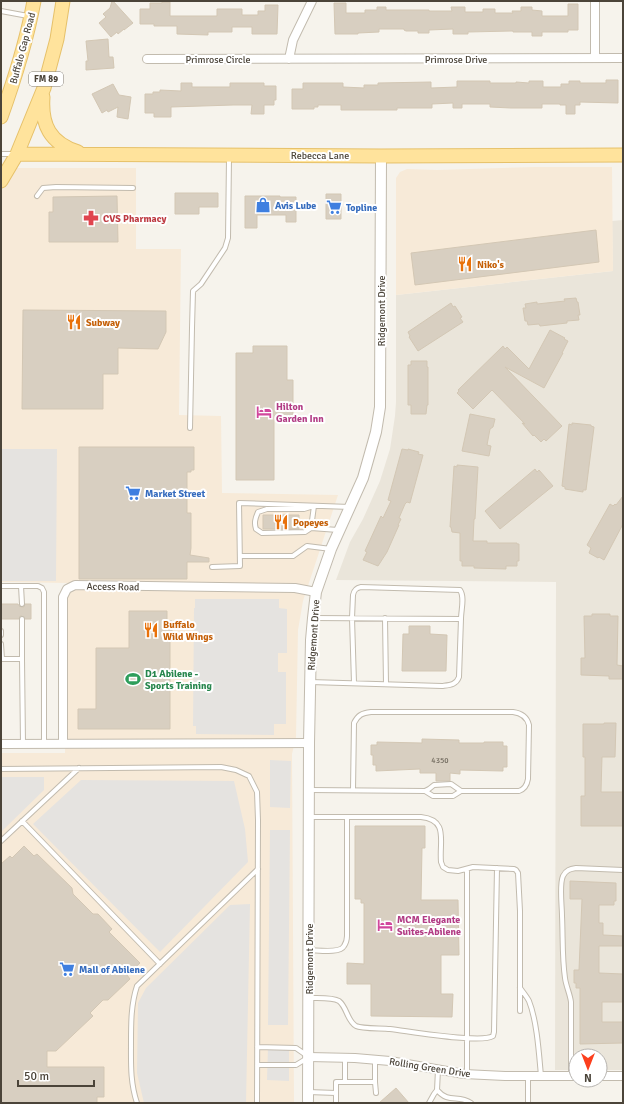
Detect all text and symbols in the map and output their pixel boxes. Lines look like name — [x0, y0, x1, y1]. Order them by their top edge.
street label: Buffalo Gap Road — [8, 11, 38, 85]
street label: Primrose Circle — [185, 54, 251, 66]
street label: Primrose Drive — [425, 54, 487, 66]
road number: FM 89 — [29, 72, 63, 86]
street label: Rebecca Lane — [291, 150, 349, 162]
shop icon: Avis Lube — [254, 196, 272, 214]
supermarket icon: Topline — [325, 198, 343, 216]
place label: Avis Lube — [275, 200, 316, 212]
place label: Topline — [346, 202, 377, 214]
pharmacy icon: CVS Pharmacy — [82, 209, 100, 227]
place label: CVS Pharmacy — [103, 213, 166, 225]
restaurant icon: Niko's — [456, 255, 474, 273]
place label: Niko's — [477, 259, 505, 271]
street label: Ridgemont Drive — [376, 276, 388, 347]
restaurant icon: Subway — [65, 313, 83, 331]
place label: Subway — [86, 317, 120, 329]
place label: Hilton Garden Inn — [276, 401, 324, 425]
hotel icon: Hilton Garden Inn — [255, 403, 273, 421]
supermarket icon: Market Street — [124, 484, 142, 502]
place label: Market Street — [145, 488, 205, 500]
restaurant icon: Popeyes — [272, 513, 290, 531]
place label: Popeyes — [293, 517, 329, 529]
street label: Access Road — [87, 581, 139, 593]
street label: Ridgemont Drive — [306, 599, 322, 671]
place label: Buffalo Wild Wings — [163, 619, 214, 643]
restaurant icon: Buffalo Wild Wings — [142, 621, 160, 639]
place label: D1 Abilene - Sports Training — [145, 668, 212, 692]
sports icon: D1 Abilene - Sports Training — [124, 670, 142, 688]
house number: 4350 — [431, 755, 449, 765]
place label: MCM Elegante Suites-Abilene — [397, 914, 461, 938]
hotel icon: MCM Elegante Suites-Abilene — [376, 916, 394, 934]
street label: Ridgemont Drive — [304, 924, 316, 995]
supermarket icon: Mall of Abilene — [58, 960, 76, 978]
place label: Mall of Abilene — [79, 964, 145, 976]
north arrow — [568, 1048, 608, 1088]
street label: Rolling Green Drive — [388, 1056, 471, 1080]
scale bar — [18, 1062, 94, 1088]
text: 50 m — [24, 1069, 49, 1084]
text: N — [584, 1071, 592, 1084]

